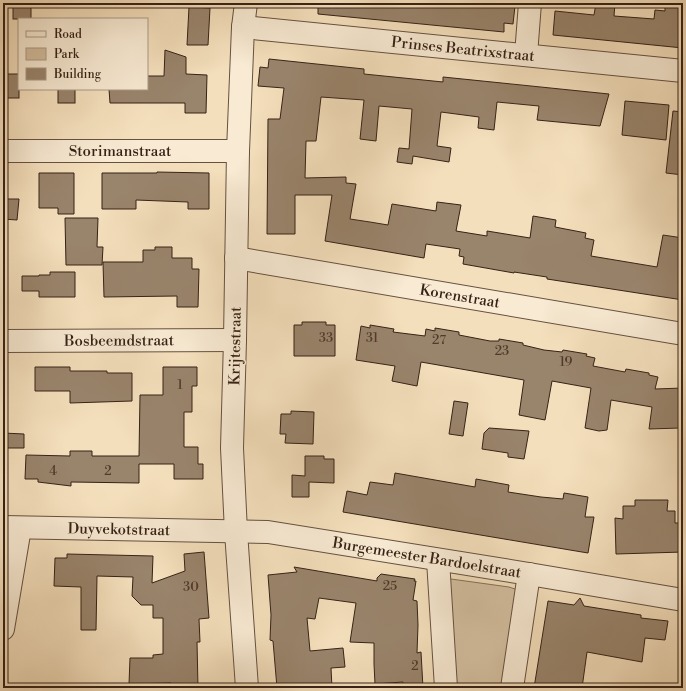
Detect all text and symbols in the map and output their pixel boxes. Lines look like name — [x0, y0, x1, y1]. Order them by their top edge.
legend — [18, 18, 148, 90]
text: Road — [54, 27, 82, 42]
street label: Prinses Beatrixstraat — [390, 33, 536, 66]
text: Park — [54, 47, 80, 62]
text: Building — [53, 67, 102, 82]
street label: Storimanstraat — [69, 142, 172, 161]
street label: Korenstraat — [418, 280, 502, 313]
street label: Krijtestraat — [225, 306, 246, 386]
house number: 33 — [319, 330, 333, 346]
house number: 31 — [366, 330, 379, 346]
street label: Bosbeemdstraat — [63, 331, 175, 351]
house number: 27 — [432, 332, 446, 348]
house number: 23 — [495, 343, 509, 359]
house number: 19 — [559, 354, 573, 370]
house number: 1 — [177, 377, 183, 393]
house number: 4 — [49, 463, 57, 479]
house number: 2 — [104, 463, 112, 479]
street label: Duyvekotstraat — [68, 519, 171, 540]
street label: Burgemeester Bardoelstraat — [330, 533, 523, 583]
house number: 25 — [383, 578, 397, 594]
house number: 30 — [183, 579, 199, 595]
house number: 2 — [411, 658, 419, 674]

